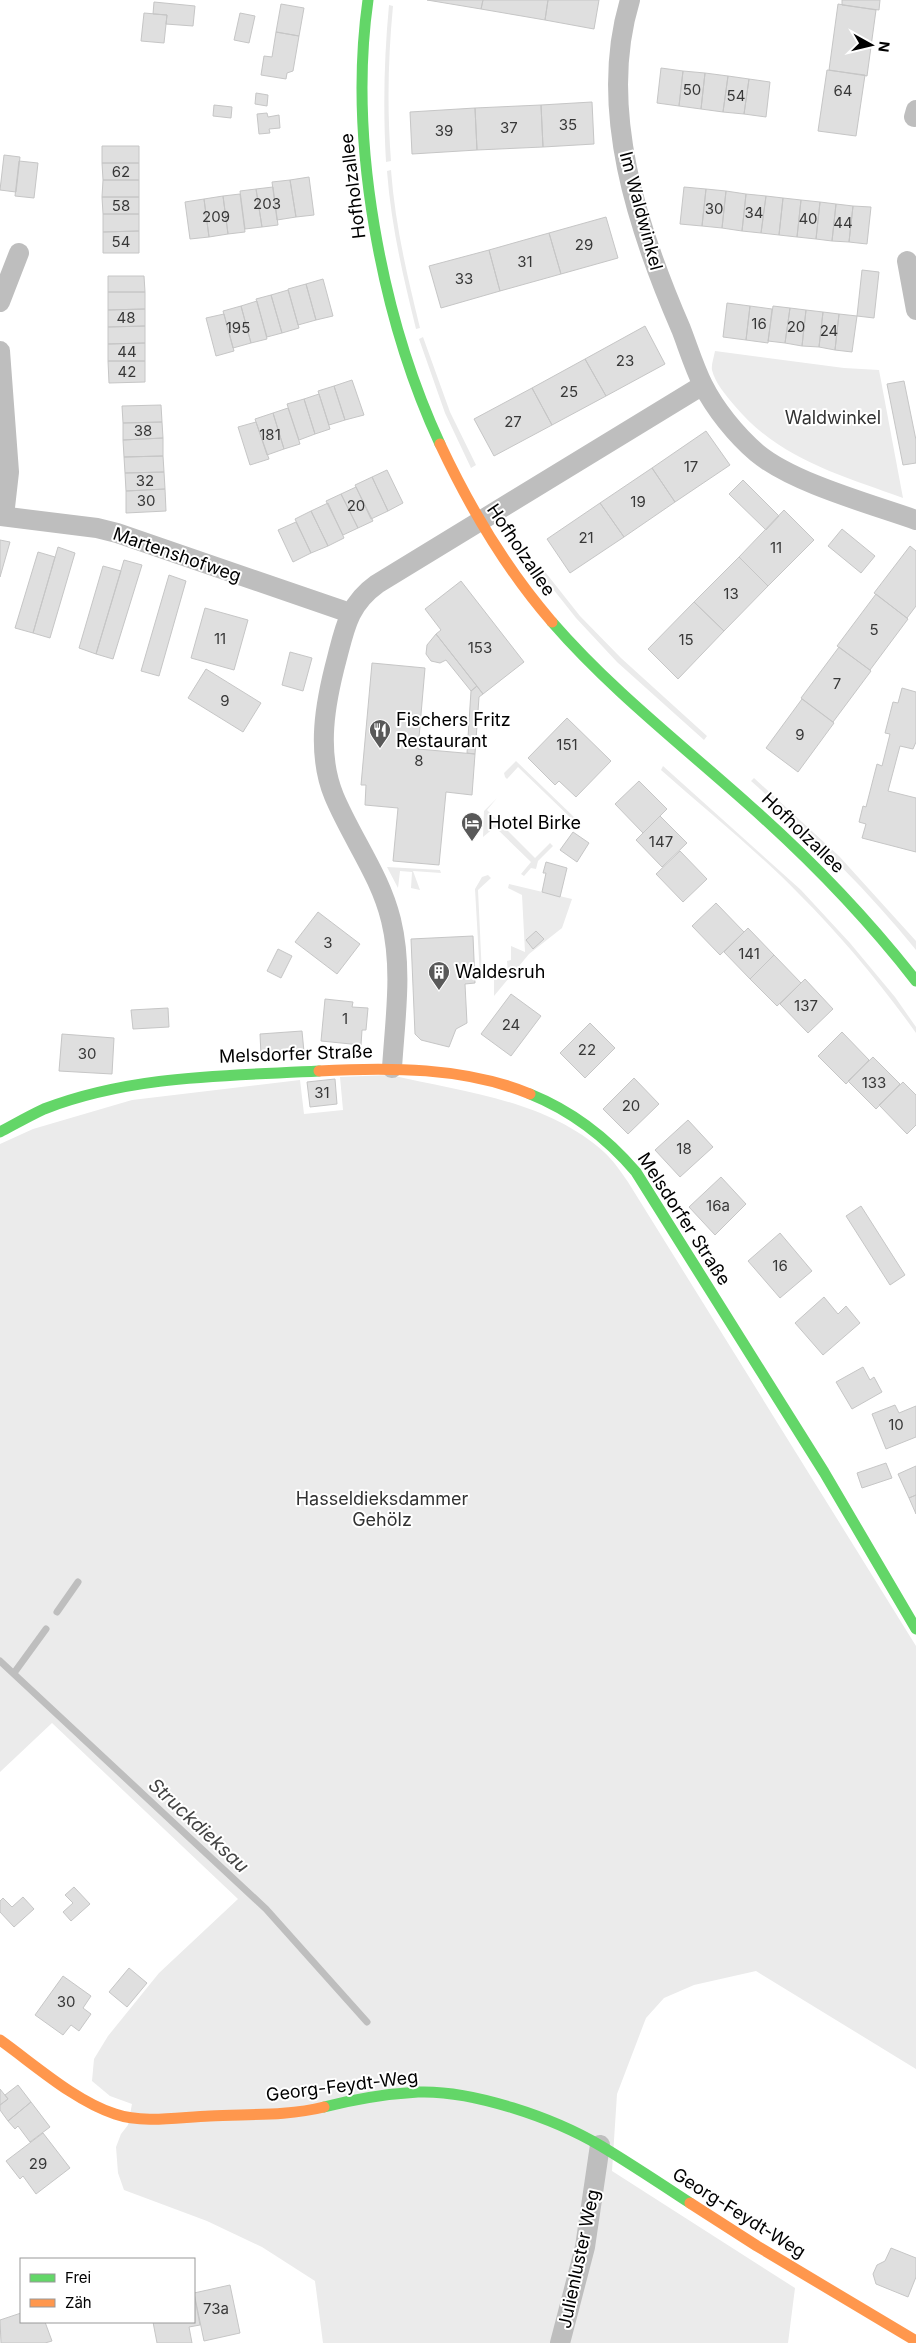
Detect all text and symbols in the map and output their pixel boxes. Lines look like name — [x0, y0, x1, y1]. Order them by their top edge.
north arrow — [846, 20, 896, 70]
text: N — [875, 40, 894, 53]
house number: 50 — [683, 80, 701, 99]
house number: 64 — [834, 81, 853, 100]
house number: 54 — [727, 86, 745, 105]
house number: 35 — [559, 115, 577, 134]
house number: 37 — [500, 118, 518, 137]
house number: 39 — [435, 121, 453, 140]
street label: Hofholzallee — [336, 132, 369, 240]
street label: Im Waldwinkel — [616, 149, 667, 273]
house number: 62 — [112, 162, 130, 181]
house number: 203 — [253, 194, 281, 213]
house number: 58 — [112, 196, 130, 215]
house number: 30 — [705, 199, 723, 218]
house number: 34 — [745, 203, 763, 222]
house number: 209 — [202, 207, 230, 226]
house number: 40 — [798, 209, 818, 228]
house number: 44 — [833, 213, 853, 232]
house number: 54 — [112, 232, 130, 251]
house number: 29 — [575, 235, 593, 254]
house number: 31 — [517, 252, 533, 271]
house number: 33 — [455, 269, 473, 288]
house number: 48 — [117, 308, 135, 327]
house number: 16 — [751, 314, 767, 333]
house number: 20 — [787, 317, 805, 336]
house number: 195 — [226, 318, 250, 337]
house number: 24 — [820, 321, 838, 340]
house number: 44 — [117, 342, 137, 361]
house number: 23 — [616, 351, 634, 370]
house number: 42 — [118, 362, 136, 381]
house number: 25 — [560, 382, 578, 401]
park label: Waldwinkel — [785, 407, 881, 428]
house number: 27 — [504, 412, 522, 431]
house number: 38 — [134, 421, 152, 440]
house number: 181 — [259, 425, 281, 444]
house number: 17 — [684, 457, 698, 476]
house number: 32 — [136, 471, 154, 490]
house number: 30 — [137, 491, 155, 510]
house number: 19 — [630, 492, 646, 511]
house number: 20 — [347, 496, 365, 515]
street label: Hofholzallee — [483, 500, 560, 600]
street label: Martenshofweg — [110, 523, 244, 586]
house number: 21 — [578, 528, 594, 547]
house number: 11 — [770, 538, 782, 557]
house number: 13 — [723, 584, 739, 603]
house number: 5 — [869, 620, 879, 639]
house number: 11 — [214, 629, 226, 648]
house number: 15 — [678, 630, 694, 649]
house number: 153 — [468, 638, 492, 657]
house number: 7 — [833, 674, 841, 693]
house number: 9 — [220, 691, 230, 710]
place label: Fischers Fritz Restaurant — [396, 709, 511, 751]
restaurant icon: Fischers Fritz Restaurant — [368, 718, 392, 749]
house number: 9 — [795, 725, 805, 744]
house number: 151 — [556, 735, 578, 754]
house number: 8 — [414, 751, 424, 770]
street label: Hofholzallee — [758, 788, 849, 877]
hotel icon: Hotel Birke — [460, 811, 484, 842]
place label: Hotel Birke — [488, 812, 581, 833]
house number: 147 — [649, 832, 673, 851]
house number: 3 — [323, 933, 333, 952]
house number: 141 — [738, 944, 760, 963]
building icon: Waldesruh — [427, 960, 451, 991]
place label: Waldesruh — [455, 961, 545, 982]
house number: 137 — [794, 996, 818, 1015]
house number: 1 — [342, 1009, 348, 1028]
house number: 24 — [502, 1015, 520, 1034]
street label: Melsdorfer Straße — [219, 1040, 373, 1067]
house number: 22 — [578, 1040, 596, 1059]
house number: 30 — [78, 1044, 96, 1063]
house number: 133 — [862, 1073, 886, 1092]
house number: 31 — [314, 1083, 330, 1102]
house number: 20 — [622, 1096, 640, 1115]
house number: 18 — [676, 1139, 692, 1158]
street label: Melsdorfer Straße — [634, 1148, 735, 1289]
house number: 16a — [706, 1196, 730, 1215]
house number: 16 — [772, 1256, 788, 1275]
house number: 10 — [888, 1415, 904, 1434]
park label: Hasseldieksdammer Gehölz — [296, 1488, 468, 1530]
water label: Struckdieksau — [144, 1773, 253, 1878]
house number: 30 — [57, 1992, 75, 2011]
street label: Georg-Feydt-Weg — [265, 2066, 419, 2105]
house number: 29 — [29, 2154, 47, 2173]
street label: Georg-Feydt-Weg — [669, 2163, 810, 2262]
street label: Julienluster Weg — [554, 2187, 604, 2330]
legend — [20, 2258, 195, 2323]
text: Frei — [65, 2268, 91, 2287]
text: Zäh — [65, 2293, 92, 2312]
house number: 73a — [203, 2299, 229, 2318]

